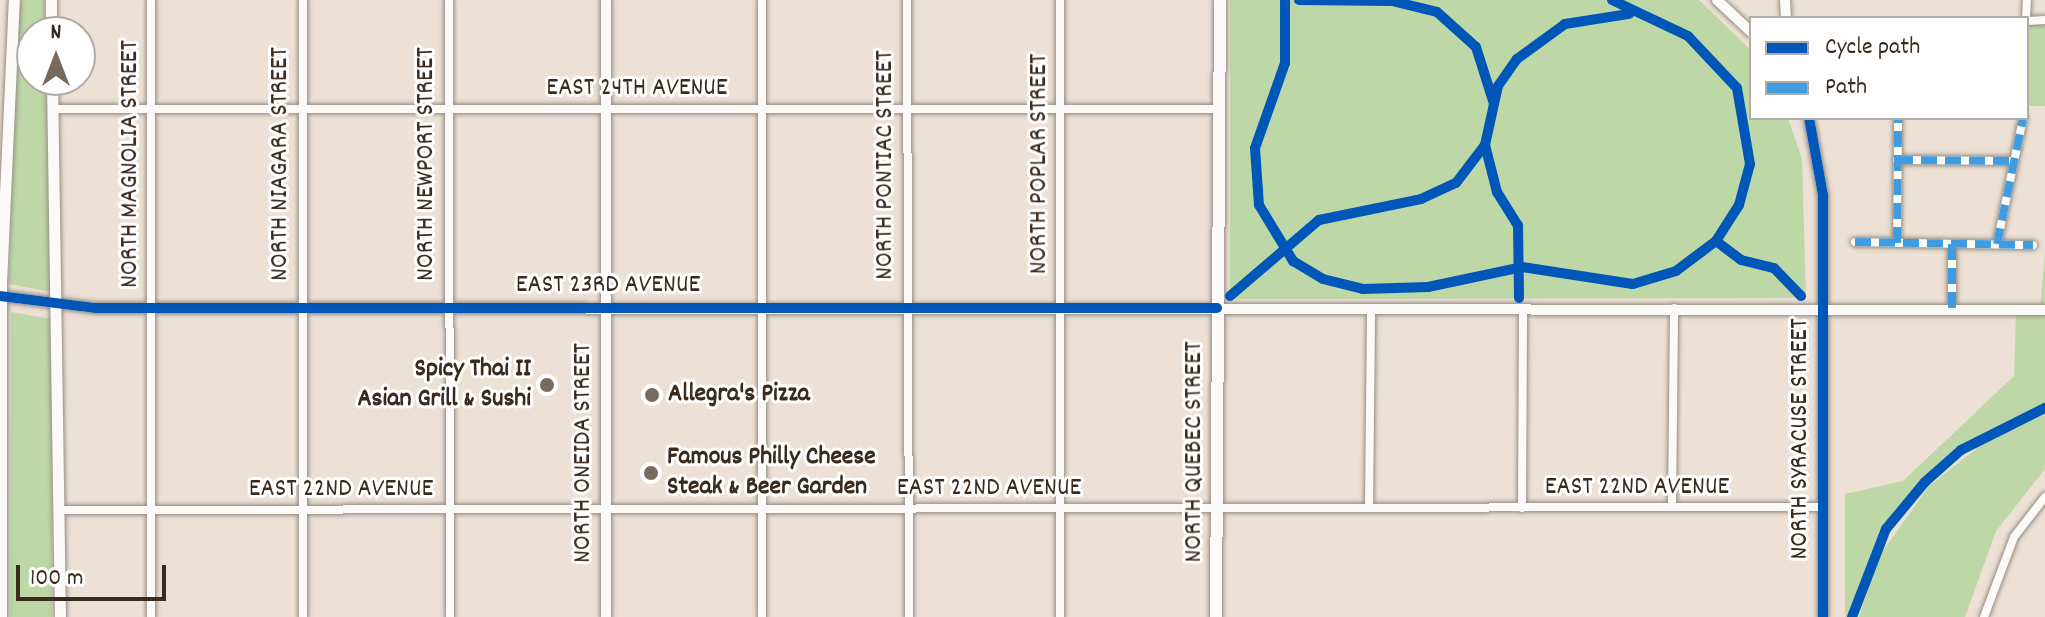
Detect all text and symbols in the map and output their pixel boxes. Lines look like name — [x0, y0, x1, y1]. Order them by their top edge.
north arrow — [16, 16, 96, 96]
legend — [1749, 16, 2029, 120]
text: N — [51, 18, 61, 49]
text: Cycle path — [1825, 31, 1920, 65]
street label: NORTH MAGNOLIA STREET — [115, 40, 147, 288]
street label: NORTH NIAGARA STREET — [265, 47, 297, 281]
street label: NORTH NEWPORT STREET — [411, 47, 443, 281]
street label: NORTH PONTIAC STREET — [870, 50, 902, 280]
street label: NORTH POPLAR STREET — [1024, 54, 1056, 274]
text: Path — [1825, 71, 1867, 105]
street label: EAST 24TH AVENUE — [546, 73, 728, 105]
street label: EAST 23RD AVENUE — [516, 270, 700, 302]
street label: NORTH SYRACUSE STREET — [1785, 318, 1817, 560]
street label: NORTH QUEBEC STREET — [1179, 341, 1211, 563]
street label: NORTH ONEIDA STREET — [568, 343, 600, 563]
place label: Spicy Thai II Asian Grill & Sushi — [357, 354, 531, 416]
marker: Spicy Thai II Asian Grill & Sushi — [538, 376, 556, 394]
place label: Allegra's Pizza — [668, 379, 810, 411]
marker: Allegra's Pizza — [643, 386, 661, 404]
place label: Famous Philly Cheese Steak & Beer Garden — [667, 442, 876, 504]
marker: Famous Philly Cheese Steak & Beer Garden — [642, 464, 660, 482]
street label: EAST 22ND AVENUE — [1545, 472, 1729, 504]
street label: EAST 22ND AVENUE — [897, 473, 1081, 505]
street label: EAST 22ND AVENUE — [249, 474, 433, 506]
scale bar — [20, 549, 170, 599]
text: 100 m — [30, 562, 83, 596]

